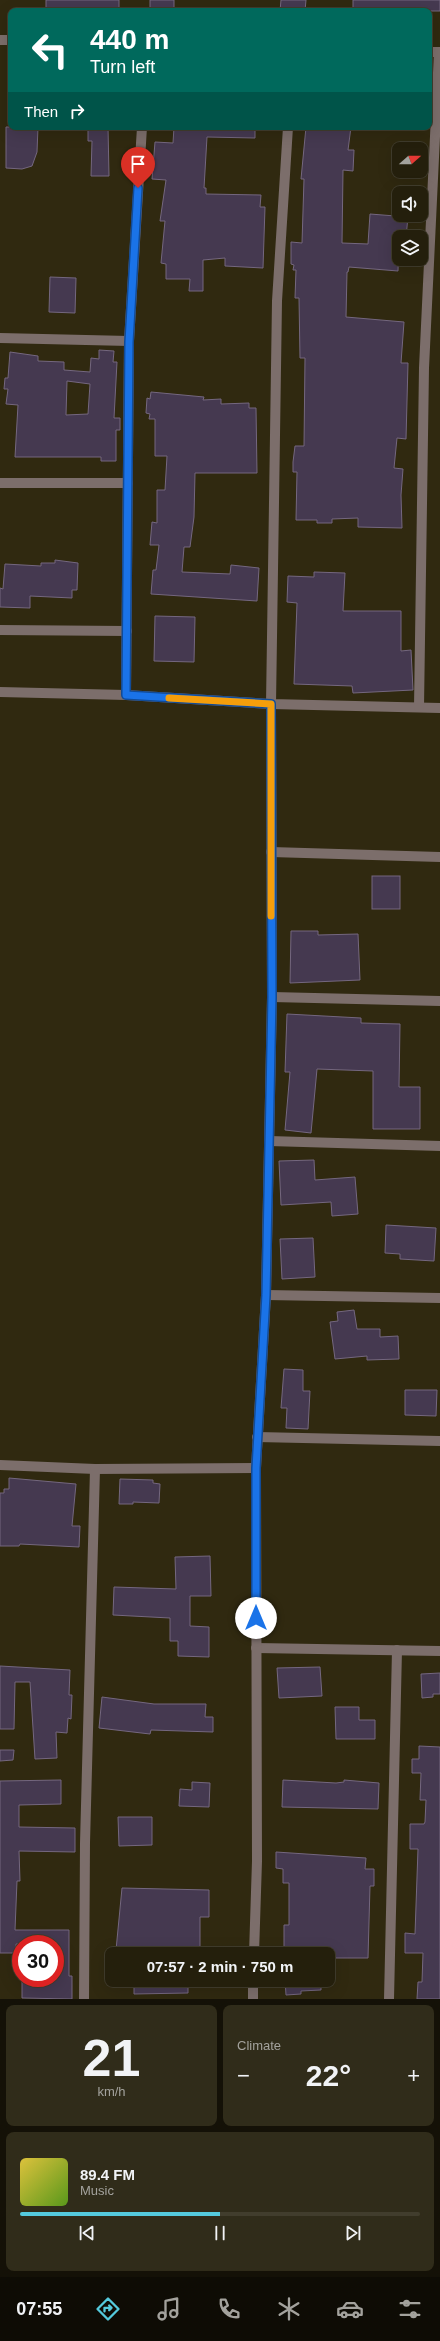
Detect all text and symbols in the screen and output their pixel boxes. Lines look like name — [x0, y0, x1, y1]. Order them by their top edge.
icon: left — [24, 24, 76, 76]
text: 440 m — [90, 24, 169, 55]
text: Turn left — [90, 57, 155, 77]
icon: right — [66, 100, 88, 122]
text: Then — [24, 103, 58, 120]
north arrow — [392, 142, 428, 178]
map controls — [392, 142, 428, 266]
pin — [121, 147, 155, 188]
icon: arrive — [127, 153, 149, 175]
button: sound — [392, 186, 428, 222]
button: layers — [392, 230, 428, 266]
position arrow — [235, 1597, 277, 1639]
speed limit sign: 30 — [12, 1935, 64, 1987]
text: 07:57 · 2 min · 750 m — [147, 1958, 293, 1975]
text: 21 — [83, 2029, 140, 2087]
text: Climate — [237, 2038, 281, 2053]
text: 22° — [306, 2059, 351, 2092]
text: − — [237, 2063, 250, 2088]
text: + — [407, 2063, 420, 2088]
text: km/h — [97, 2084, 126, 2099]
text: 89.4 FM — [80, 2166, 135, 2183]
text: Music — [80, 2183, 114, 2198]
icon: previous — [76, 2222, 98, 2244]
icon: pause — [209, 2222, 231, 2244]
icon: next — [342, 2222, 364, 2244]
icon: directions — [94, 2295, 122, 2323]
icon: music — [155, 2295, 183, 2323]
icon: phone — [215, 2295, 243, 2323]
icon: climate — [275, 2295, 303, 2323]
icon: car — [336, 2295, 364, 2323]
icon: filters — [396, 2295, 424, 2323]
text: 07:55 — [16, 2299, 62, 2319]

